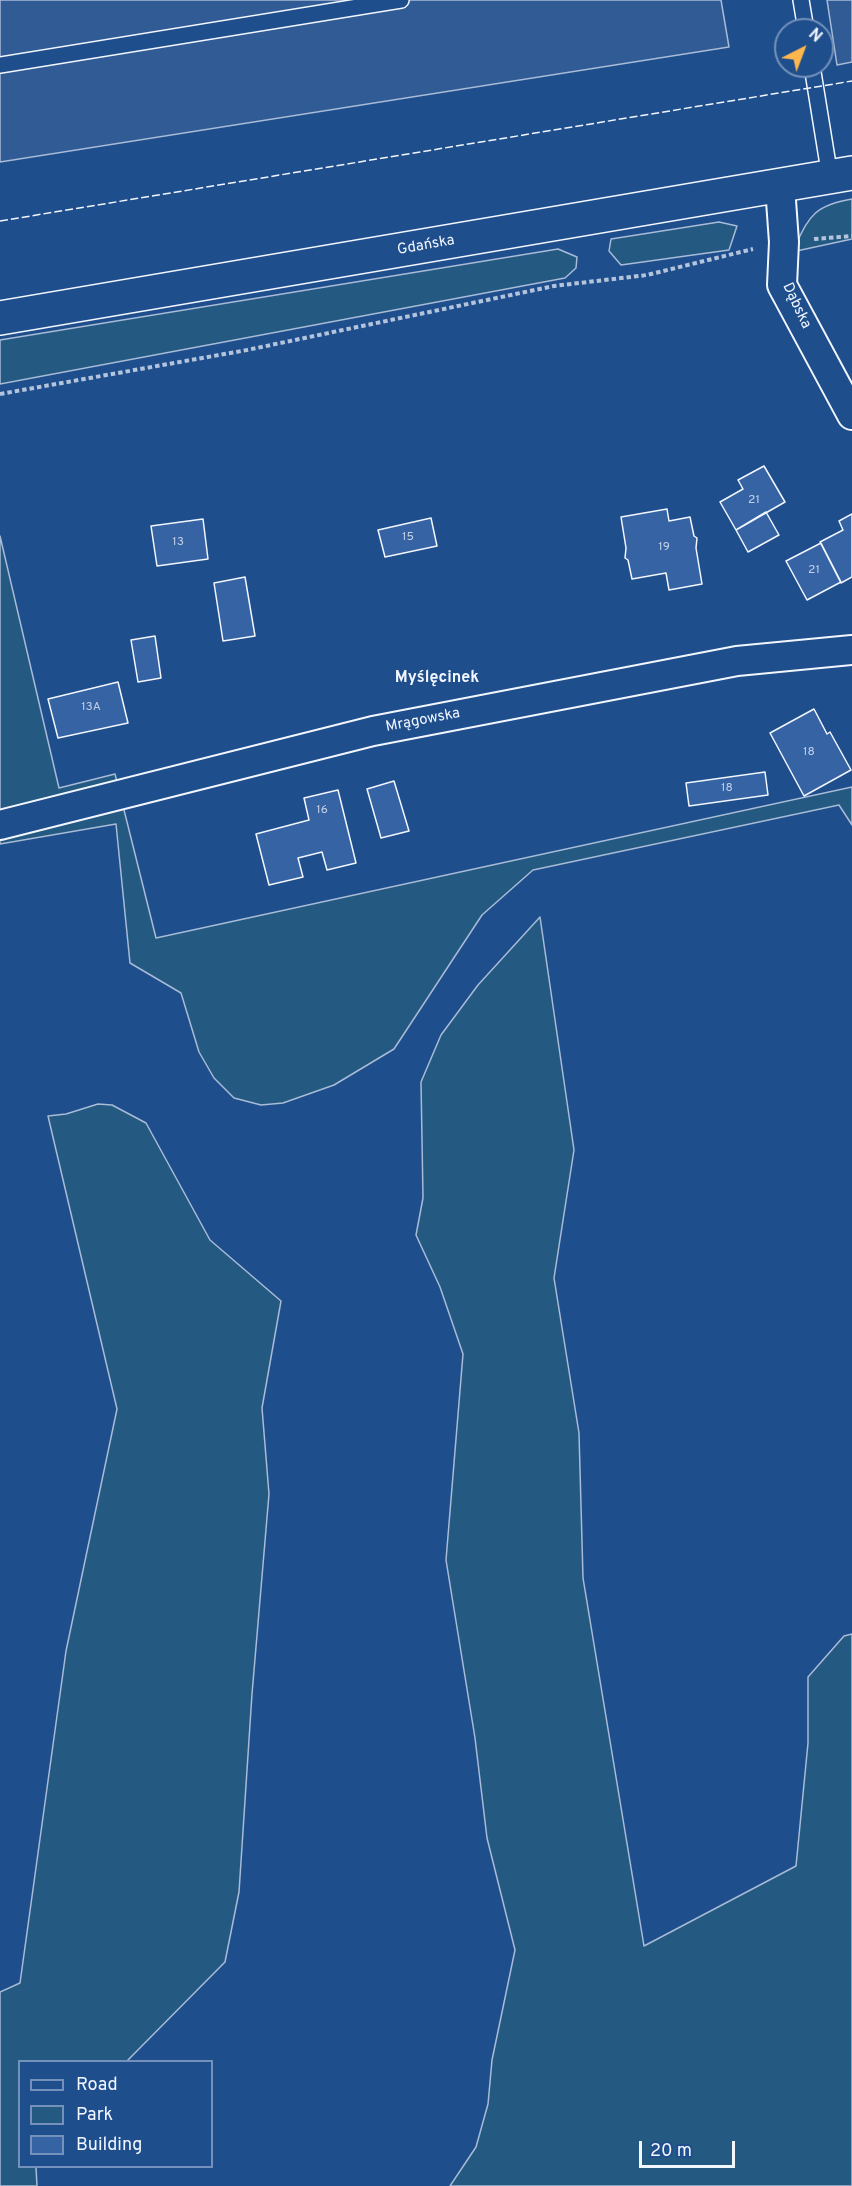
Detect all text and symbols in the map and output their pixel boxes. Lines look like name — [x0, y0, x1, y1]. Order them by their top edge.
north arrow — [774, 18, 834, 78]
text: N — [804, 25, 826, 47]
street label: Gdańska — [396, 232, 456, 260]
street label: Dąbska — [778, 280, 814, 332]
house number: 21 — [748, 494, 760, 508]
house number: 15 — [402, 531, 414, 545]
house number: 13 — [172, 536, 184, 550]
house number: 19 — [658, 541, 670, 555]
house number: 21 — [808, 564, 820, 578]
district label: Myślęcinek — [395, 669, 479, 689]
house number: 13A — [81, 701, 101, 715]
street label: Mrągowska — [384, 705, 462, 737]
house number: 18 — [803, 746, 815, 760]
house number: 18 — [721, 782, 733, 796]
house number: 16 — [316, 804, 328, 818]
legend — [18, 2060, 213, 2168]
text: Road — [76, 2074, 118, 2097]
text: Park — [76, 2104, 113, 2127]
scale bar — [642, 2129, 738, 2167]
text: Building — [76, 2134, 142, 2157]
text: 20 m — [650, 2140, 692, 2163]

